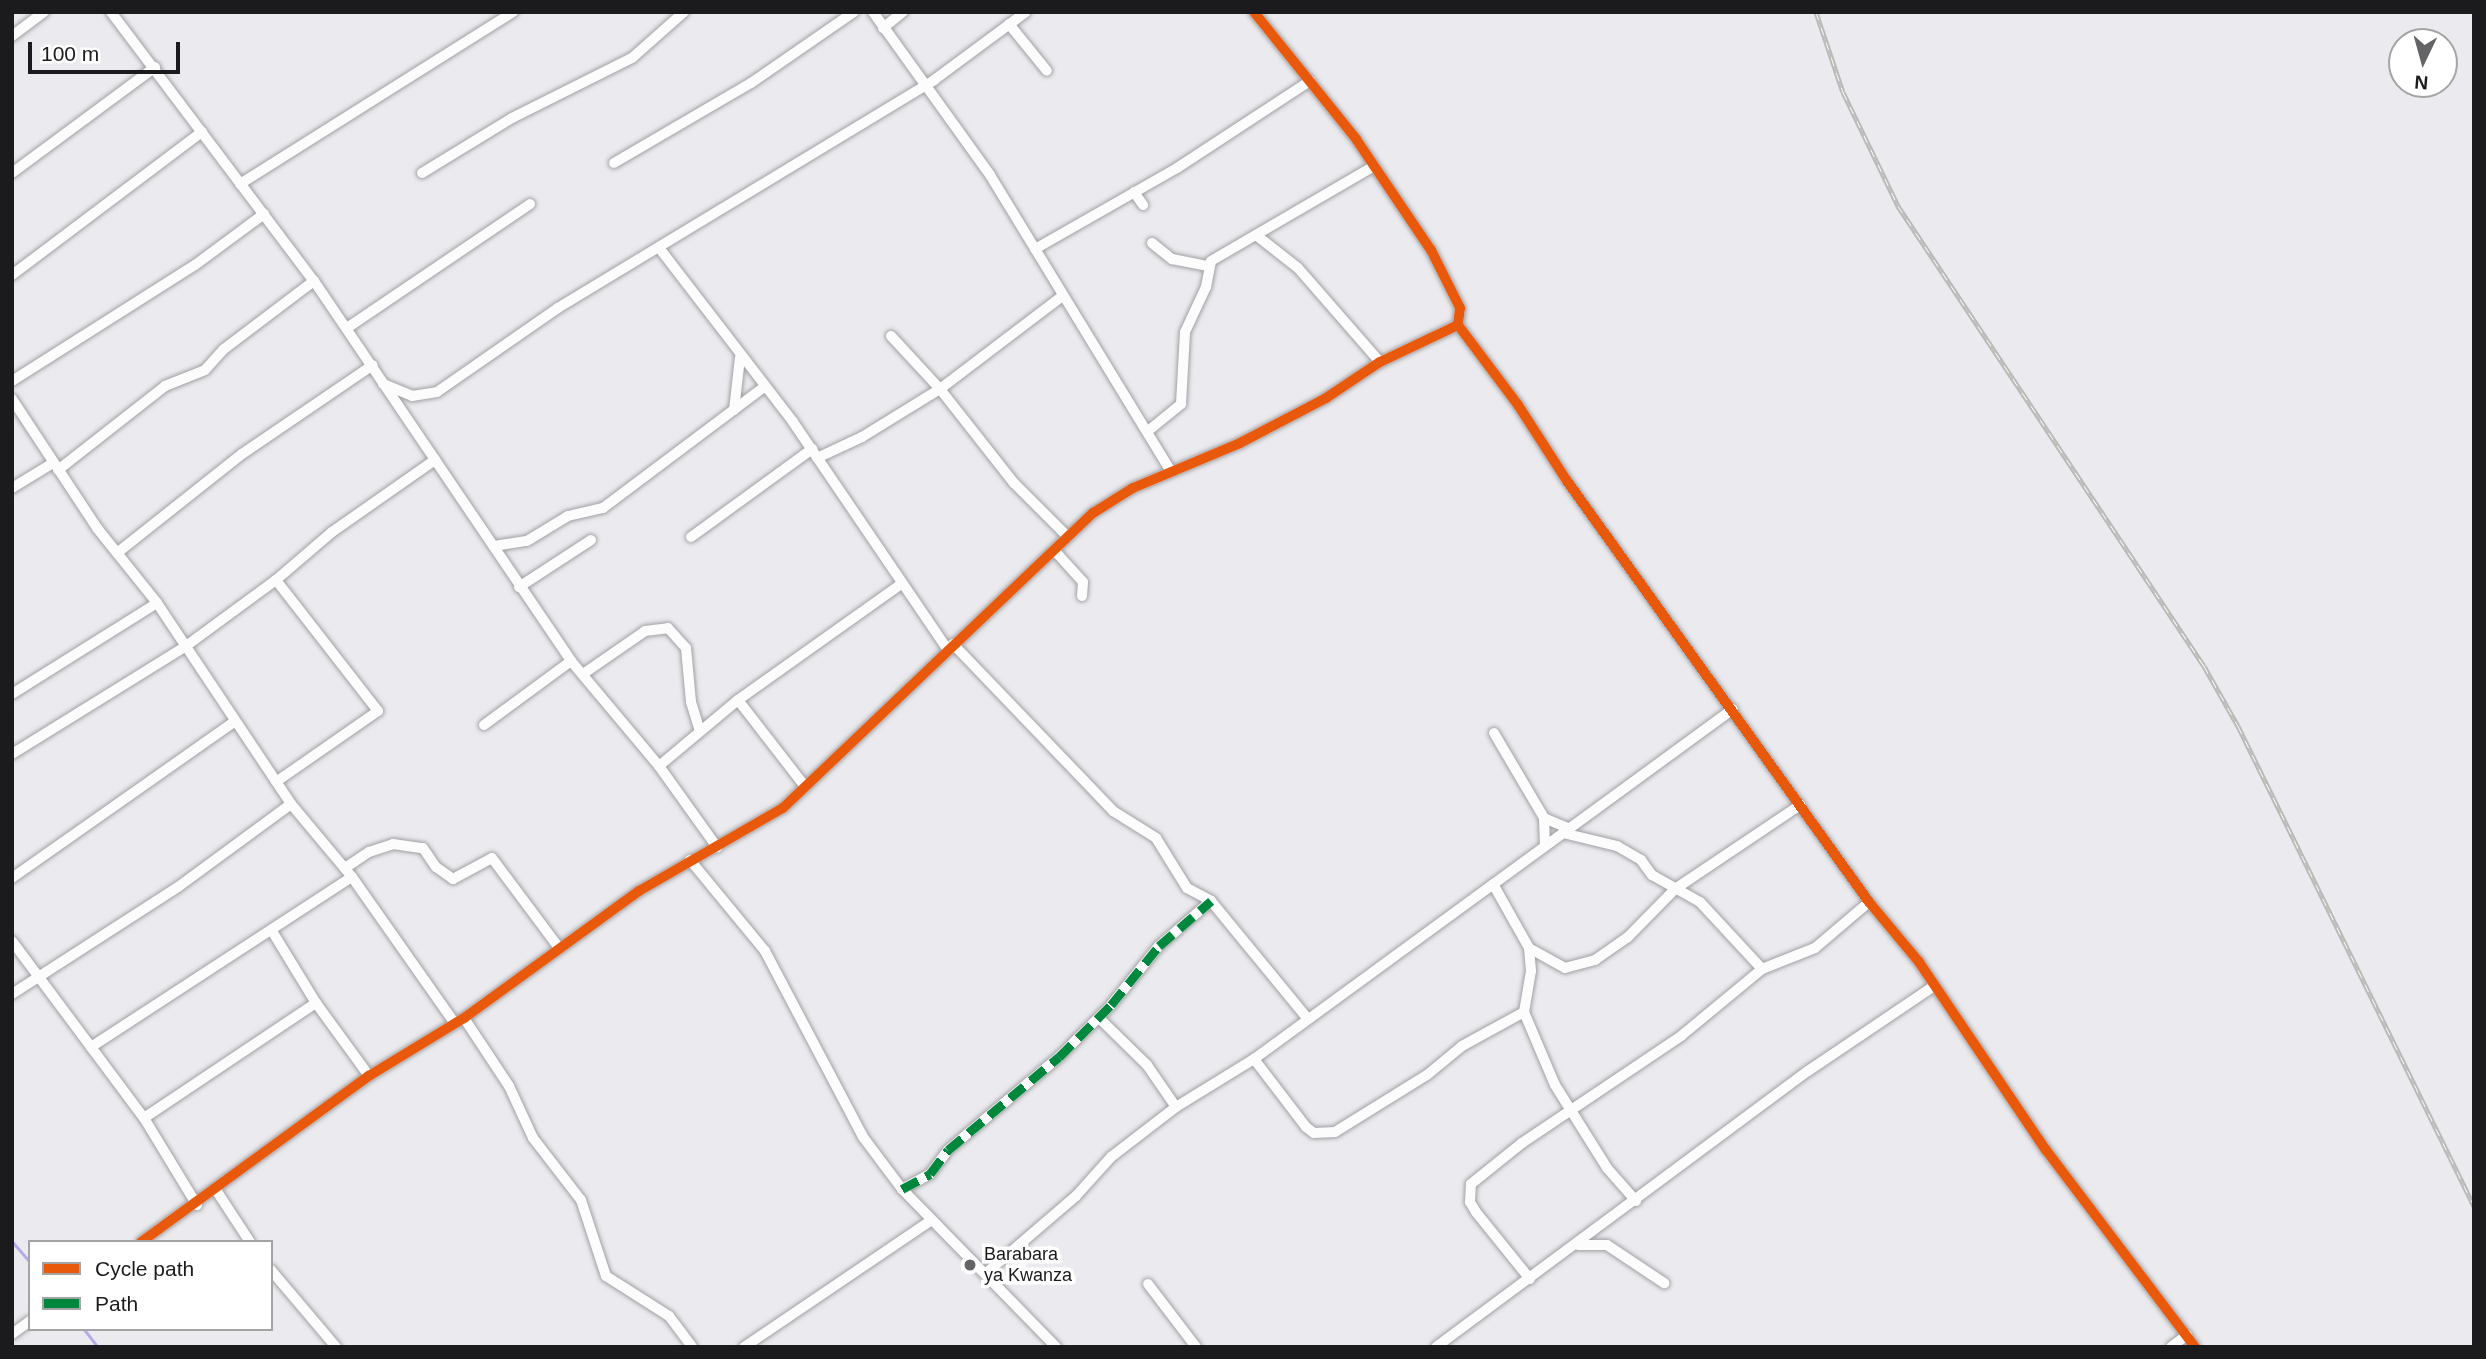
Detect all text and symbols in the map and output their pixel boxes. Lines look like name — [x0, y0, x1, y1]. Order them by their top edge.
scale bar — [32, 28, 184, 72]
north arrow — [2388, 28, 2458, 98]
text: 100 m — [41, 42, 99, 65]
text: N — [2414, 71, 2429, 93]
legend — [28, 1240, 273, 1331]
place label: Barabara ya Kwanza — [984, 1244, 1072, 1286]
text: Cycle path — [95, 1257, 194, 1280]
marker: Barabara ya Kwanza — [962, 1257, 978, 1273]
text: Path — [95, 1292, 138, 1315]

